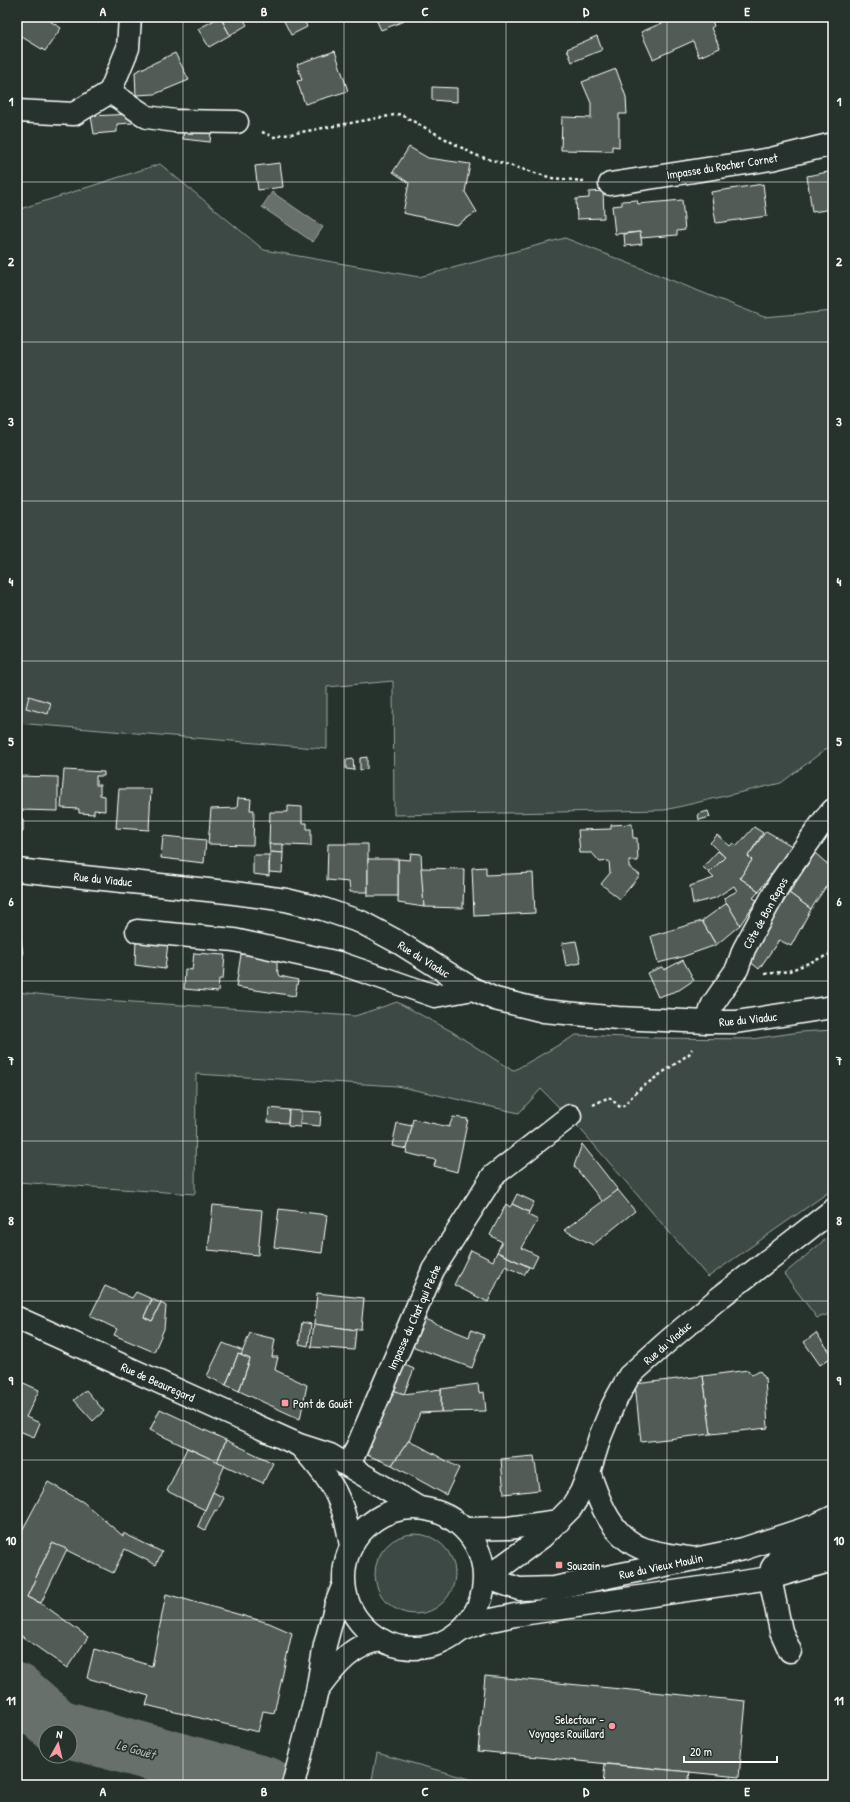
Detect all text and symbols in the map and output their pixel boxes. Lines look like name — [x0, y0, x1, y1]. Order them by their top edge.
text: A — [100, 2, 107, 20]
text: B — [261, 2, 268, 20]
text: C — [421, 2, 429, 20]
text: D — [583, 2, 590, 20]
text: E — [744, 2, 750, 20]
text: 1 — [9, 92, 14, 110]
text: 1 — [837, 92, 842, 110]
street label: Impasse du Rocher Cornet — [665, 149, 780, 183]
text: 2 — [8, 252, 15, 270]
text: 2 — [836, 252, 843, 270]
text: 3 — [8, 412, 14, 430]
text: 3 — [836, 412, 842, 430]
text: 4 — [9, 572, 14, 590]
text: 4 — [837, 572, 842, 590]
text: 5 — [8, 732, 14, 750]
text: 5 — [836, 732, 842, 750]
street label: Rue du Viaduc — [73, 867, 133, 891]
street label: Côte de Bon Repos — [738, 874, 792, 952]
text: 6 — [8, 892, 14, 910]
text: 6 — [836, 892, 842, 910]
street label: Rue du Viaduc — [395, 936, 454, 982]
street label: Rue du Viaduc — [718, 1007, 778, 1031]
text: 7 — [7, 1051, 15, 1069]
text: 7 — [835, 1051, 843, 1069]
text: 8 — [8, 1211, 14, 1229]
text: 8 — [836, 1211, 842, 1229]
street label: Impasse du Chat qui Pêche — [383, 1261, 445, 1372]
street label: Rue du Viaduc — [639, 1317, 695, 1369]
street label: Rue de Beauregard — [118, 1358, 198, 1406]
text: 9 — [9, 1371, 14, 1389]
text: 9 — [837, 1371, 842, 1389]
place label: Pont de Gouët — [293, 1395, 353, 1412]
marker: Pont de Gouët — [280, 1398, 290, 1408]
text: 10 — [6, 1531, 16, 1549]
text: 10 — [834, 1531, 844, 1549]
street label: Rue du Vieux Moulin — [618, 1549, 704, 1583]
place label: Souzain — [567, 1557, 600, 1574]
marker: Souzain — [554, 1560, 564, 1570]
text: 11 — [6, 1691, 16, 1709]
text: 11 — [834, 1691, 844, 1709]
place label: Selectour - Voyages Rouillard — [528, 1711, 604, 1742]
marker: Selectour - Voyages Rouillard — [607, 1721, 617, 1731]
north arrow — [38, 1724, 78, 1764]
text: N — [56, 1727, 63, 1741]
water label: Le Gouët — [115, 1735, 160, 1764]
scale bar — [684, 1738, 777, 1764]
text: 20 m — [690, 1743, 712, 1760]
text: A — [100, 1782, 107, 1800]
text: B — [261, 1782, 268, 1800]
text: C — [421, 1782, 429, 1800]
text: D — [583, 1782, 590, 1800]
text: E — [744, 1782, 750, 1800]

